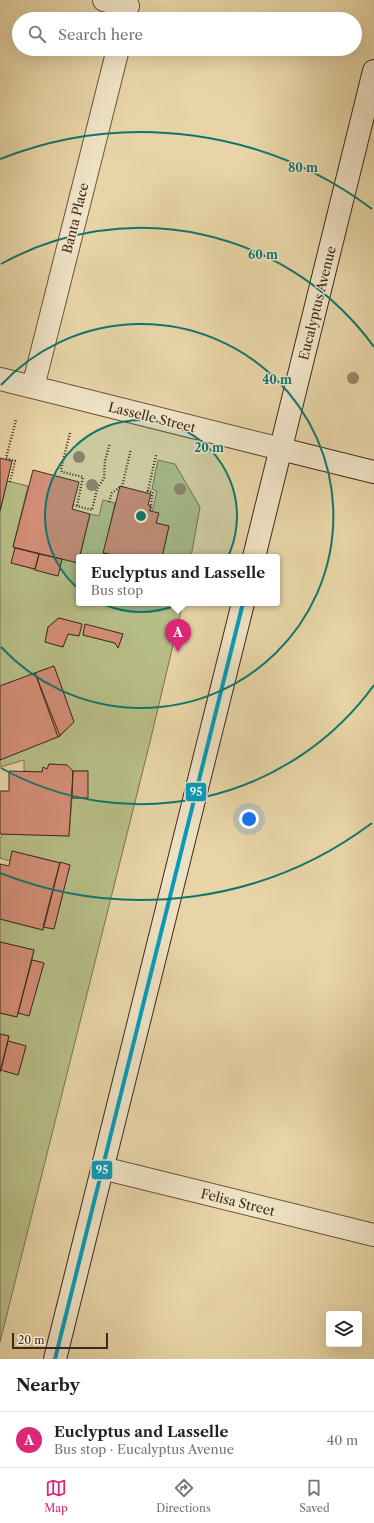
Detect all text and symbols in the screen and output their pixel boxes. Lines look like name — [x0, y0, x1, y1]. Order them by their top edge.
search box — [12, 12, 362, 56]
icon: search — [26, 23, 48, 45]
text: Search here — [58, 25, 143, 44]
text: 80 m — [288, 160, 318, 175]
street label: Banta Place — [58, 181, 92, 255]
street label: Eucalyptus Avenue — [295, 244, 339, 362]
text: 60 m — [248, 247, 278, 262]
text: 40 m — [262, 372, 292, 387]
street label: Lasselle Street — [107, 398, 198, 436]
text: 20 m — [194, 440, 224, 455]
centre of rings — [134, 509, 148, 523]
popup — [76, 554, 280, 606]
text: Euclyptus and Lasselle — [91, 563, 265, 582]
text: Bus stop — [91, 582, 143, 598]
pin: A — [165, 619, 191, 652]
line badge: 95 — [185, 782, 207, 802]
text: 95 — [190, 785, 202, 799]
your location — [239, 809, 259, 829]
line badge: 95 — [91, 1160, 113, 1180]
text: 95 — [96, 1163, 108, 1177]
street label: Felisa Street — [199, 1185, 277, 1219]
map controls — [326, 1311, 362, 1347]
button: layers — [326, 1311, 362, 1347]
scale bar — [12, 1331, 108, 1350]
text: 20 m — [18, 1333, 44, 1347]
text: Nearby — [16, 1375, 80, 1395]
text: Euclyptus and Lasselle — [54, 1422, 228, 1441]
text: A — [24, 1432, 34, 1448]
text: 40 m — [327, 1432, 358, 1448]
text: Bus stop · Eucalyptus Avenue — [54, 1441, 234, 1457]
tab: Map — [44, 1477, 68, 1515]
tab: Directions — [156, 1477, 211, 1515]
tab: Saved — [299, 1477, 330, 1515]

